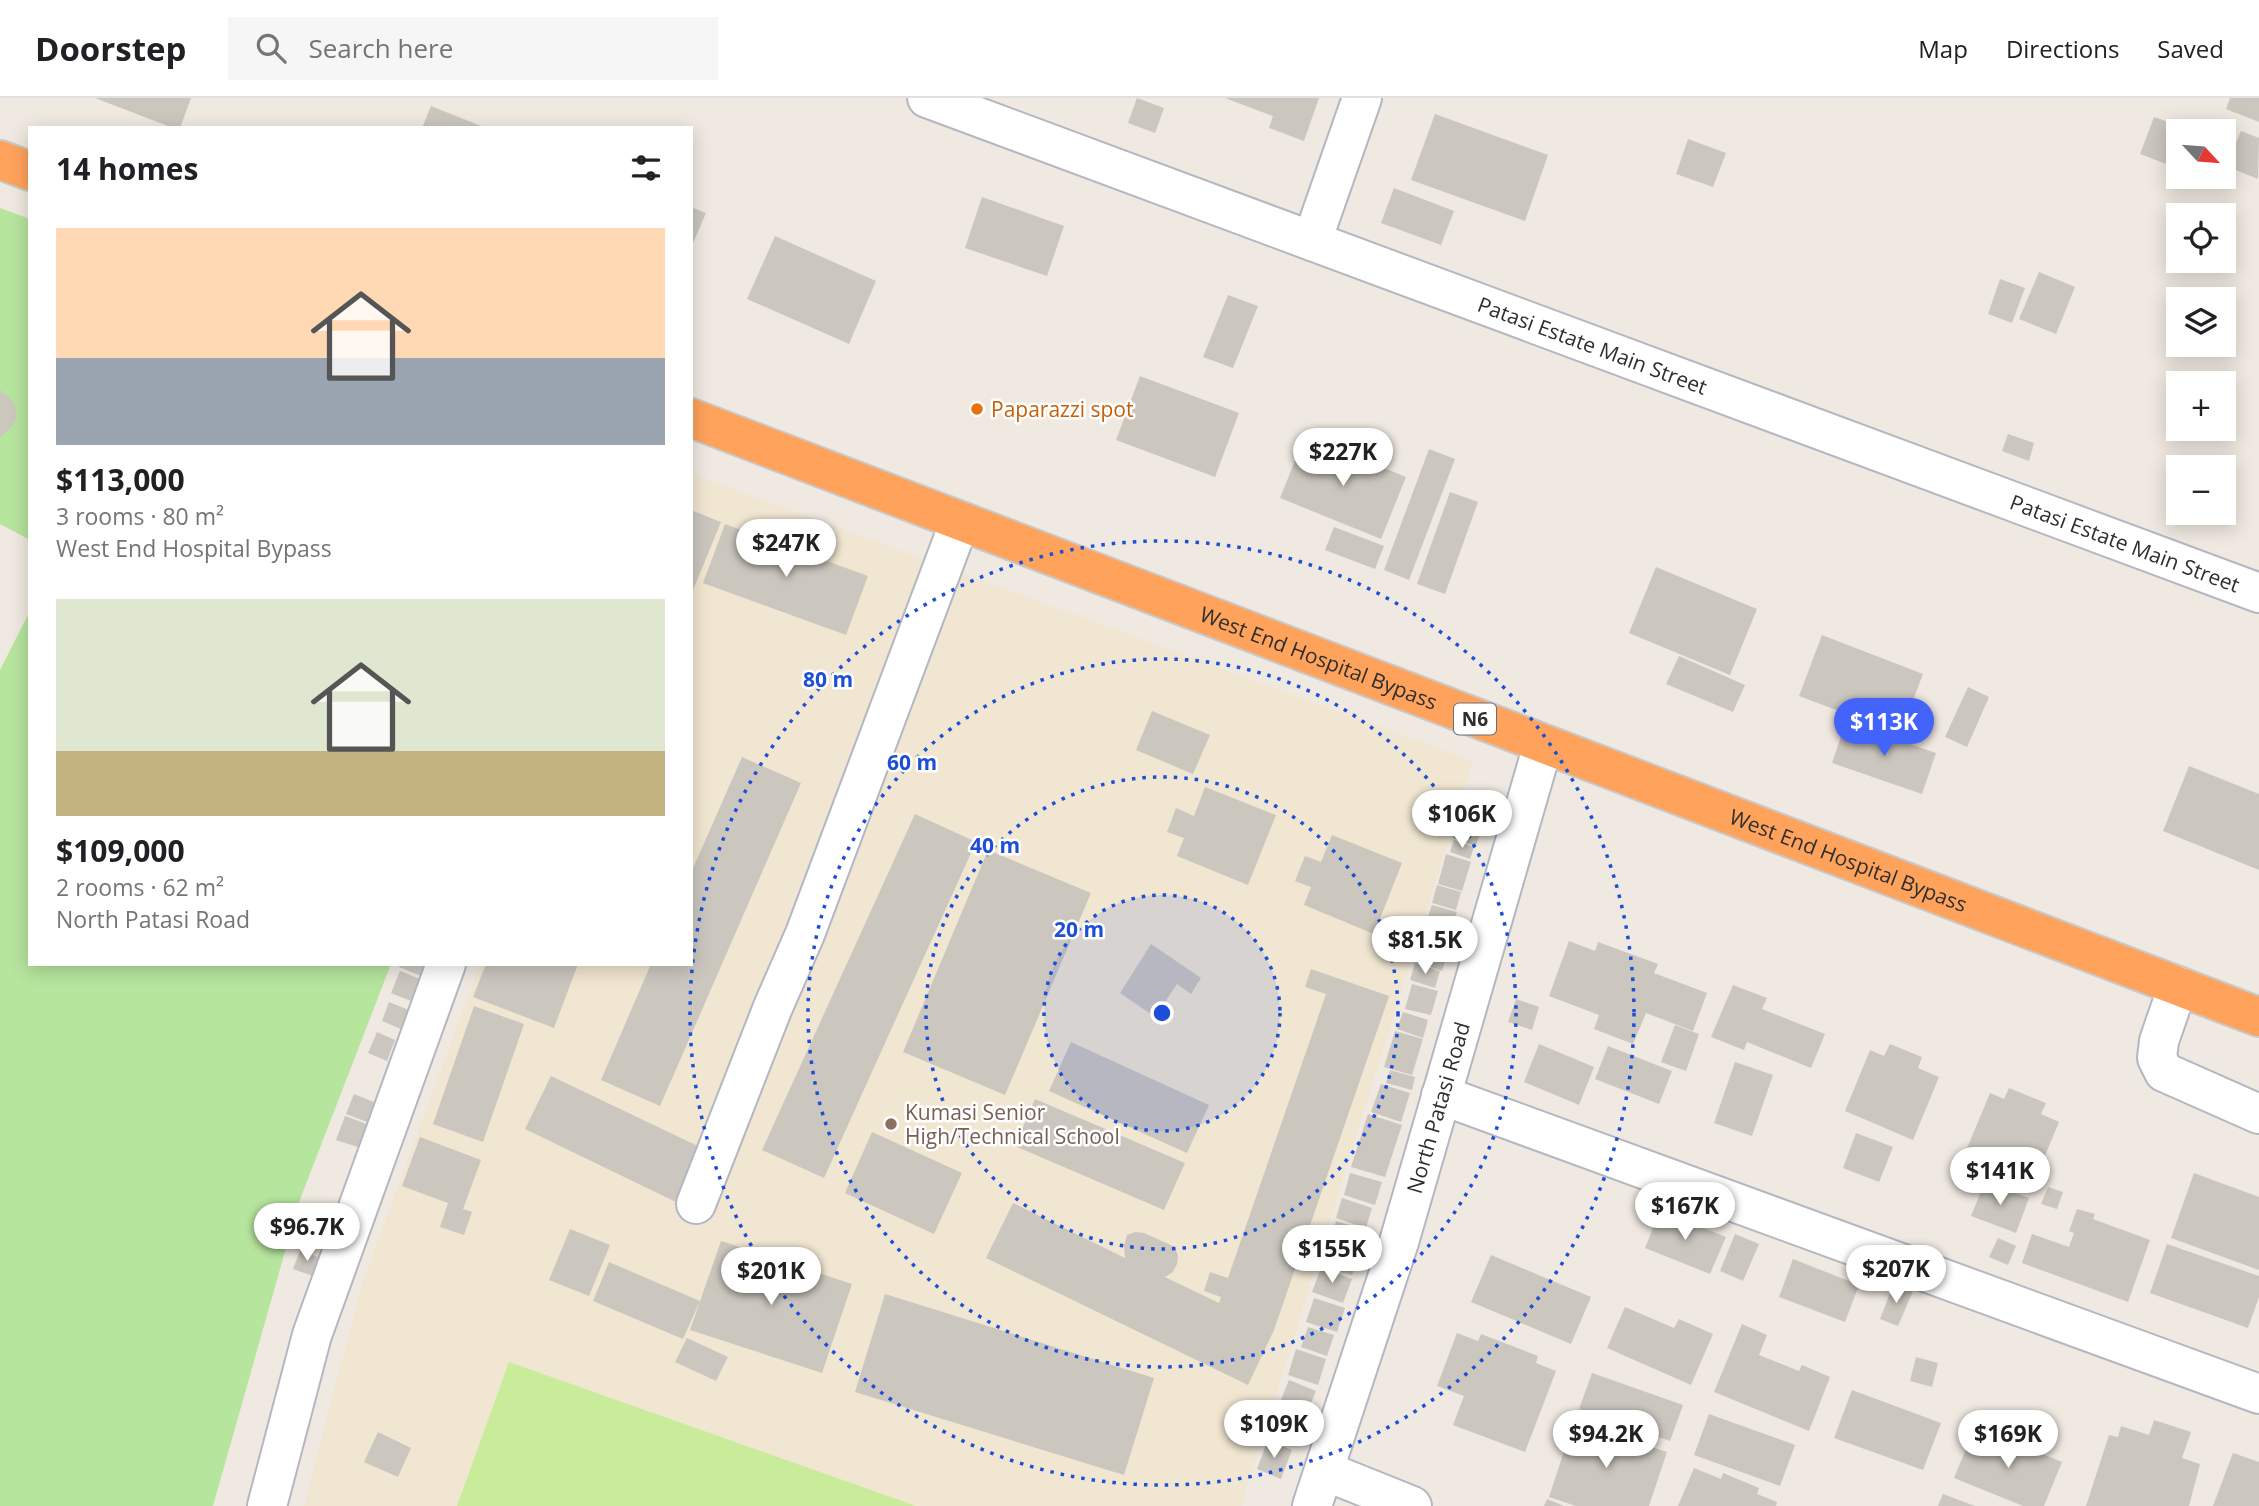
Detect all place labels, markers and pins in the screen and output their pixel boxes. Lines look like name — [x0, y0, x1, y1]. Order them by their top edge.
place label: Paparazzi spot — [991, 395, 1134, 423]
marker: Paparazzi spot — [969, 401, 985, 417]
pin: $227K — [1294, 428, 1392, 488]
pin: $247K — [737, 519, 835, 579]
pin: $113K — [1835, 698, 1933, 758]
pin: $106K — [1413, 790, 1511, 850]
pin: $81.5K — [1368, 916, 1482, 976]
centre of rings — [1150, 1001, 1174, 1025]
place label: Kumasi Senior High/Technical School — [905, 1098, 1120, 1150]
marker: Kumasi Senior High/Technical School — [883, 1116, 899, 1132]
pin: $141K — [1951, 1148, 2049, 1207]
pin: $167K — [1636, 1182, 1734, 1242]
pin: $96.7K — [250, 1204, 364, 1263]
pin: $155K — [1283, 1226, 1381, 1285]
pin: $207K — [1847, 1246, 1945, 1305]
pin: $201K — [722, 1248, 820, 1307]
pin: $109K — [1225, 1400, 1323, 1460]
pin: $94.2K — [1549, 1410, 1663, 1470]
pin: $169K — [1959, 1410, 2057, 1470]

